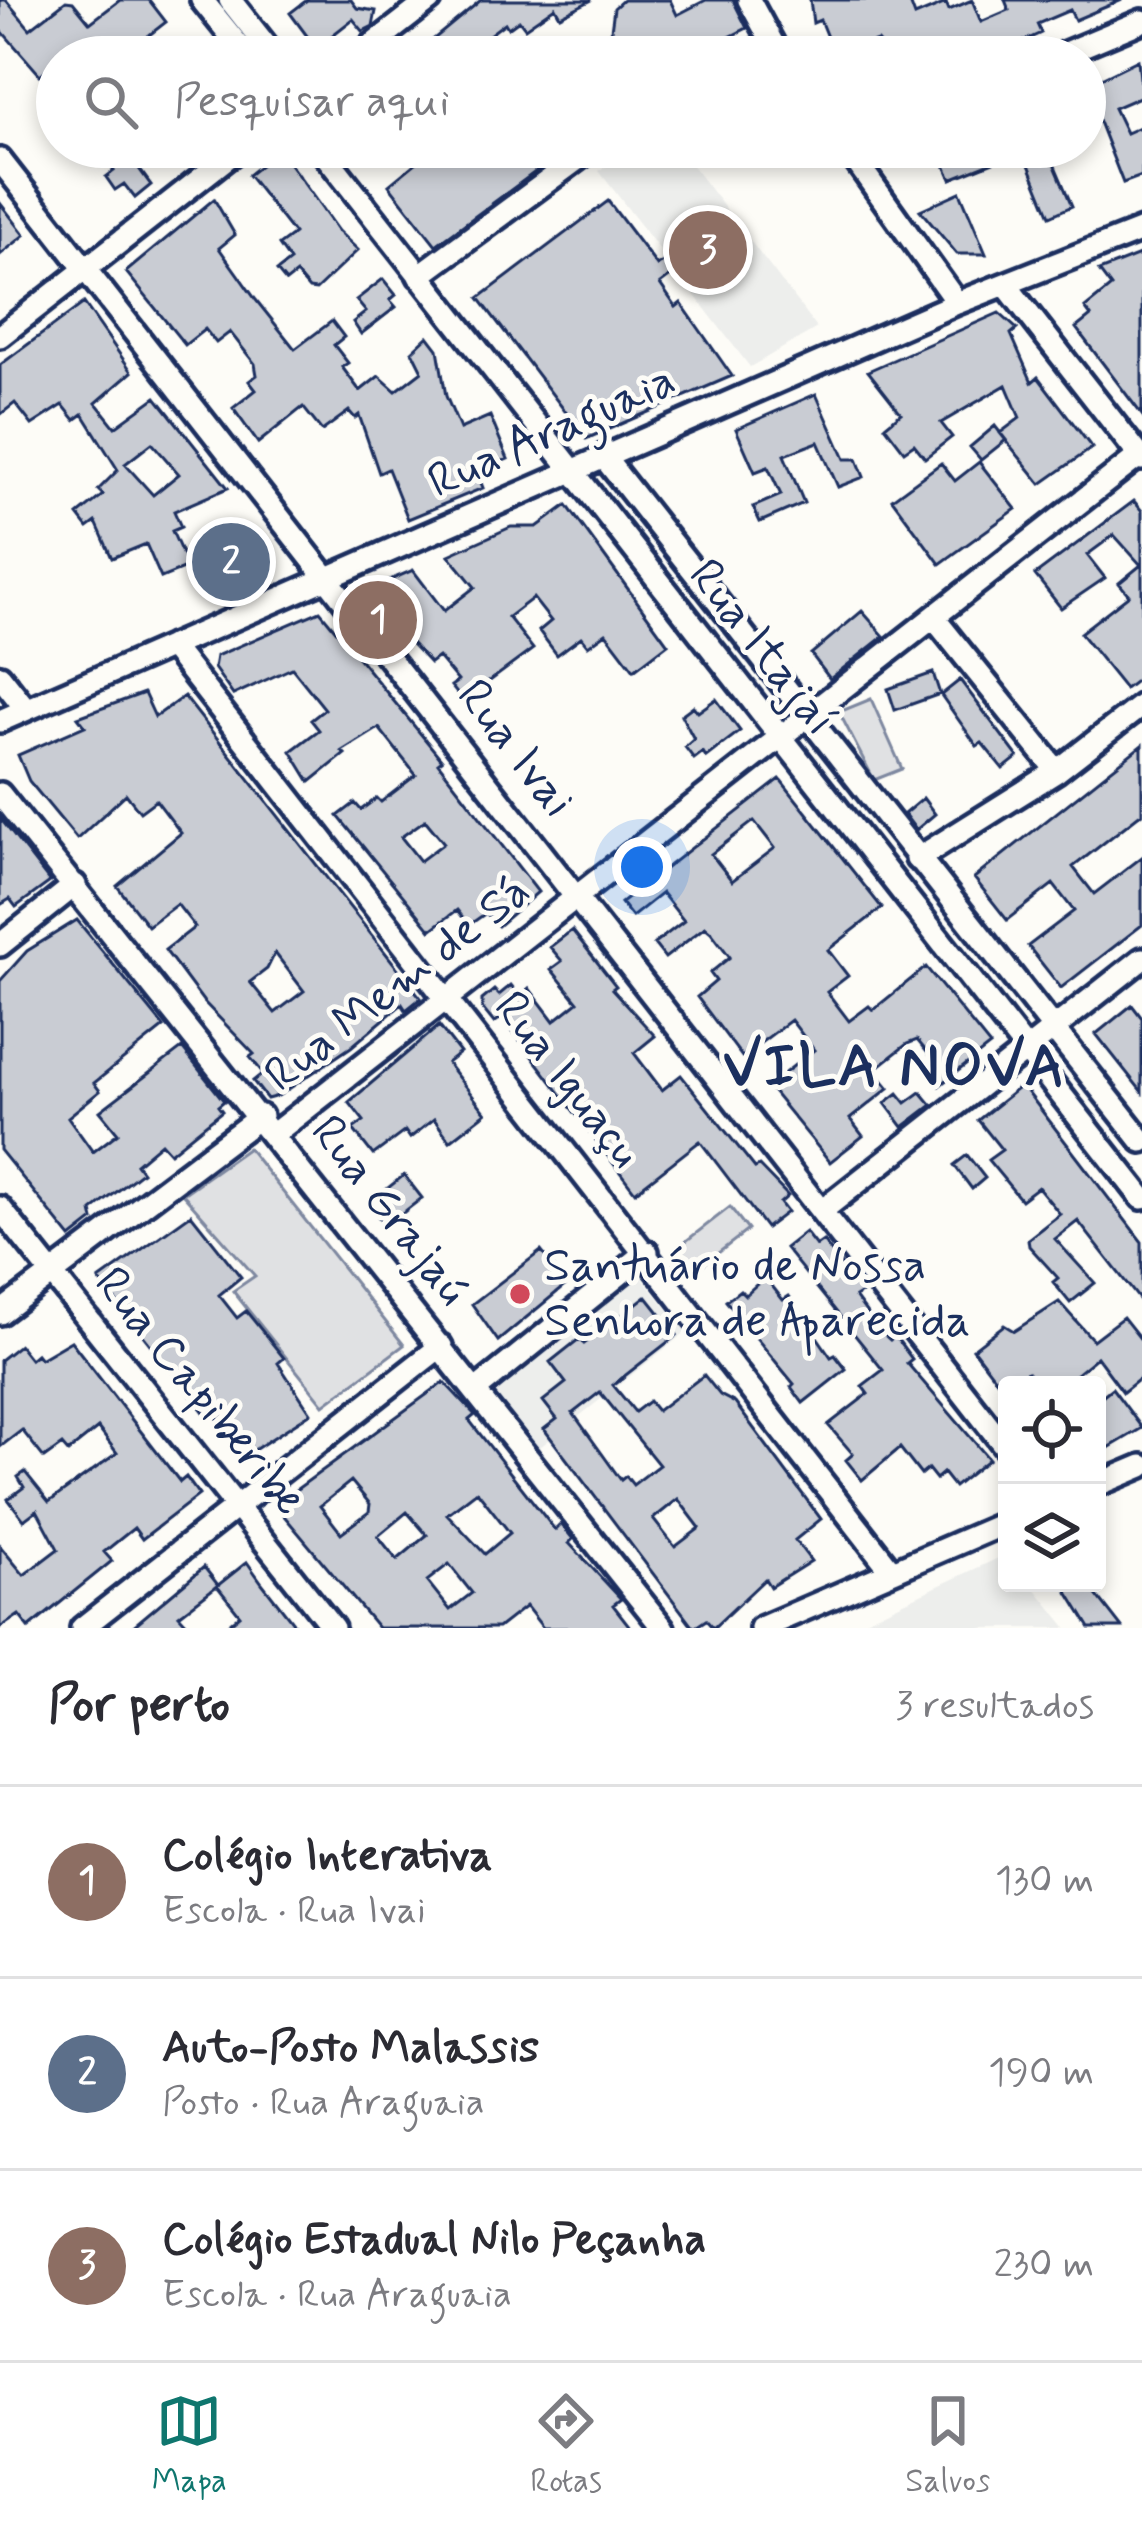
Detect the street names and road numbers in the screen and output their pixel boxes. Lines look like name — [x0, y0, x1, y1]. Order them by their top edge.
street label: Rua Araguaia — [418, 349, 688, 519]
street label: Rua Itajaí — [673, 547, 851, 749]
street label: Rua Ivai — [441, 667, 589, 831]
street label: Rua Mem de Sá — [252, 861, 544, 1107]
street label: Rua Iguaçu — [478, 979, 656, 1181]
street label: Rua Grajaú — [295, 1103, 483, 1319]
street label: Rua Capiberibe — [79, 1254, 319, 1530]

